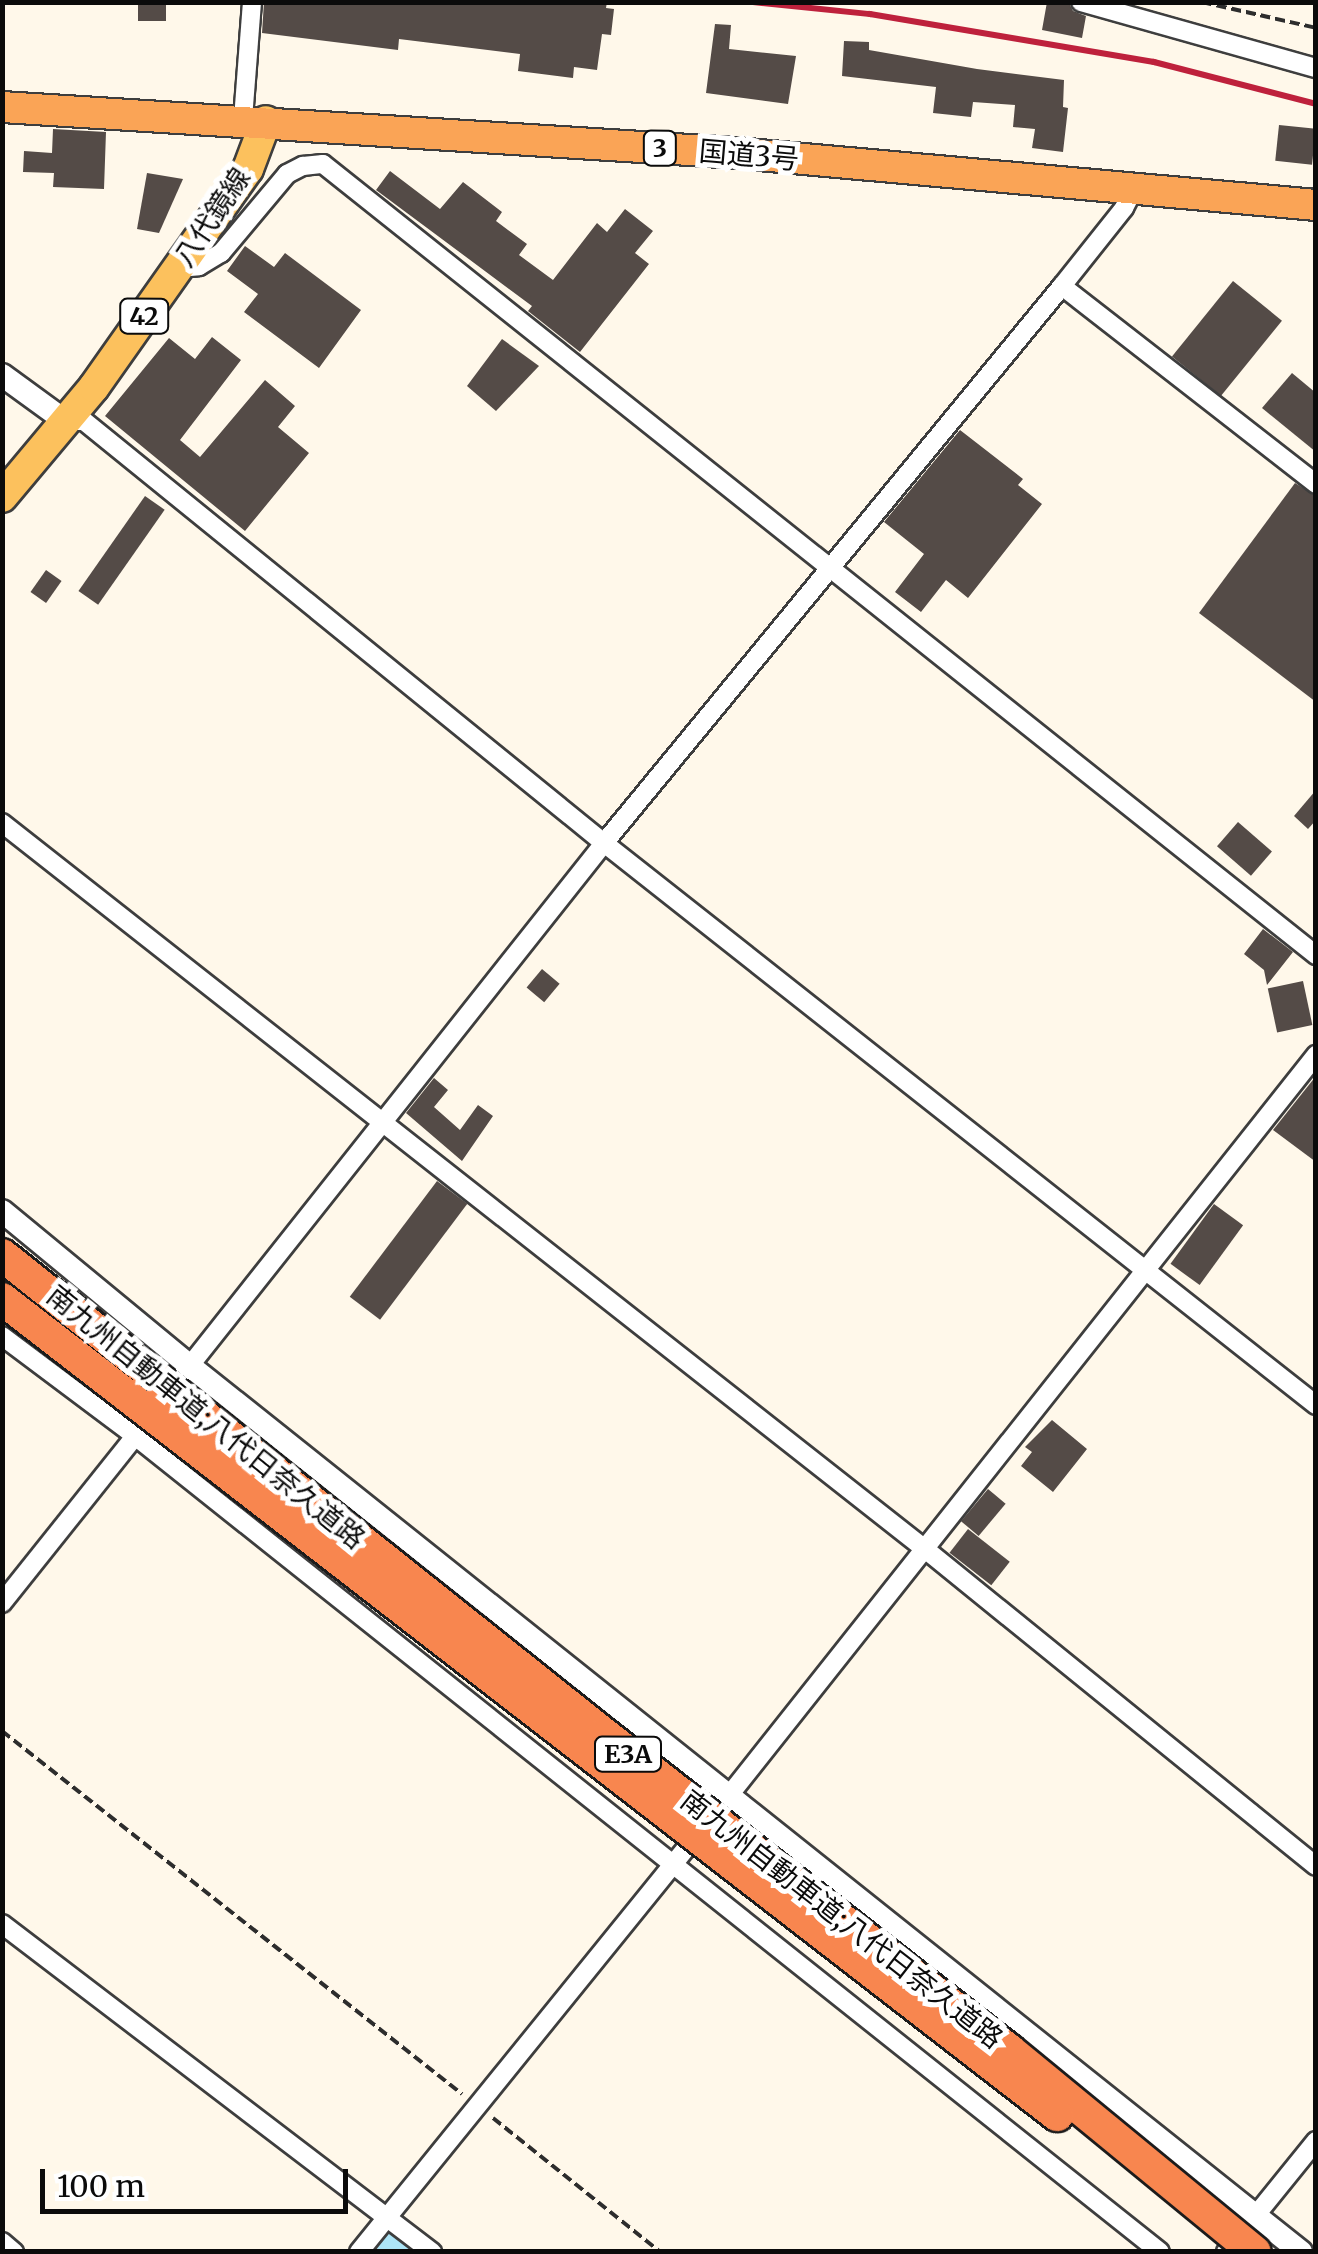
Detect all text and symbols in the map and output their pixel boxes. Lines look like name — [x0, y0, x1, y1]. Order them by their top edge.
road number: 3 — [642, 128, 678, 168]
street label: 国道3号 — [698, 134, 800, 176]
street label: 八代鏡線 — [167, 161, 257, 273]
road number: 42 — [119, 296, 169, 336]
street label: 南九州自動車道;八代日奈久道路 — [40, 1278, 372, 1556]
road number: E3A — [593, 1734, 663, 1774]
street label: 南九州自動車道;八代日奈久道路 — [674, 1783, 1010, 2055]
scale bar — [45, 2149, 352, 2211]
text: 100 m — [57, 2167, 145, 2205]

